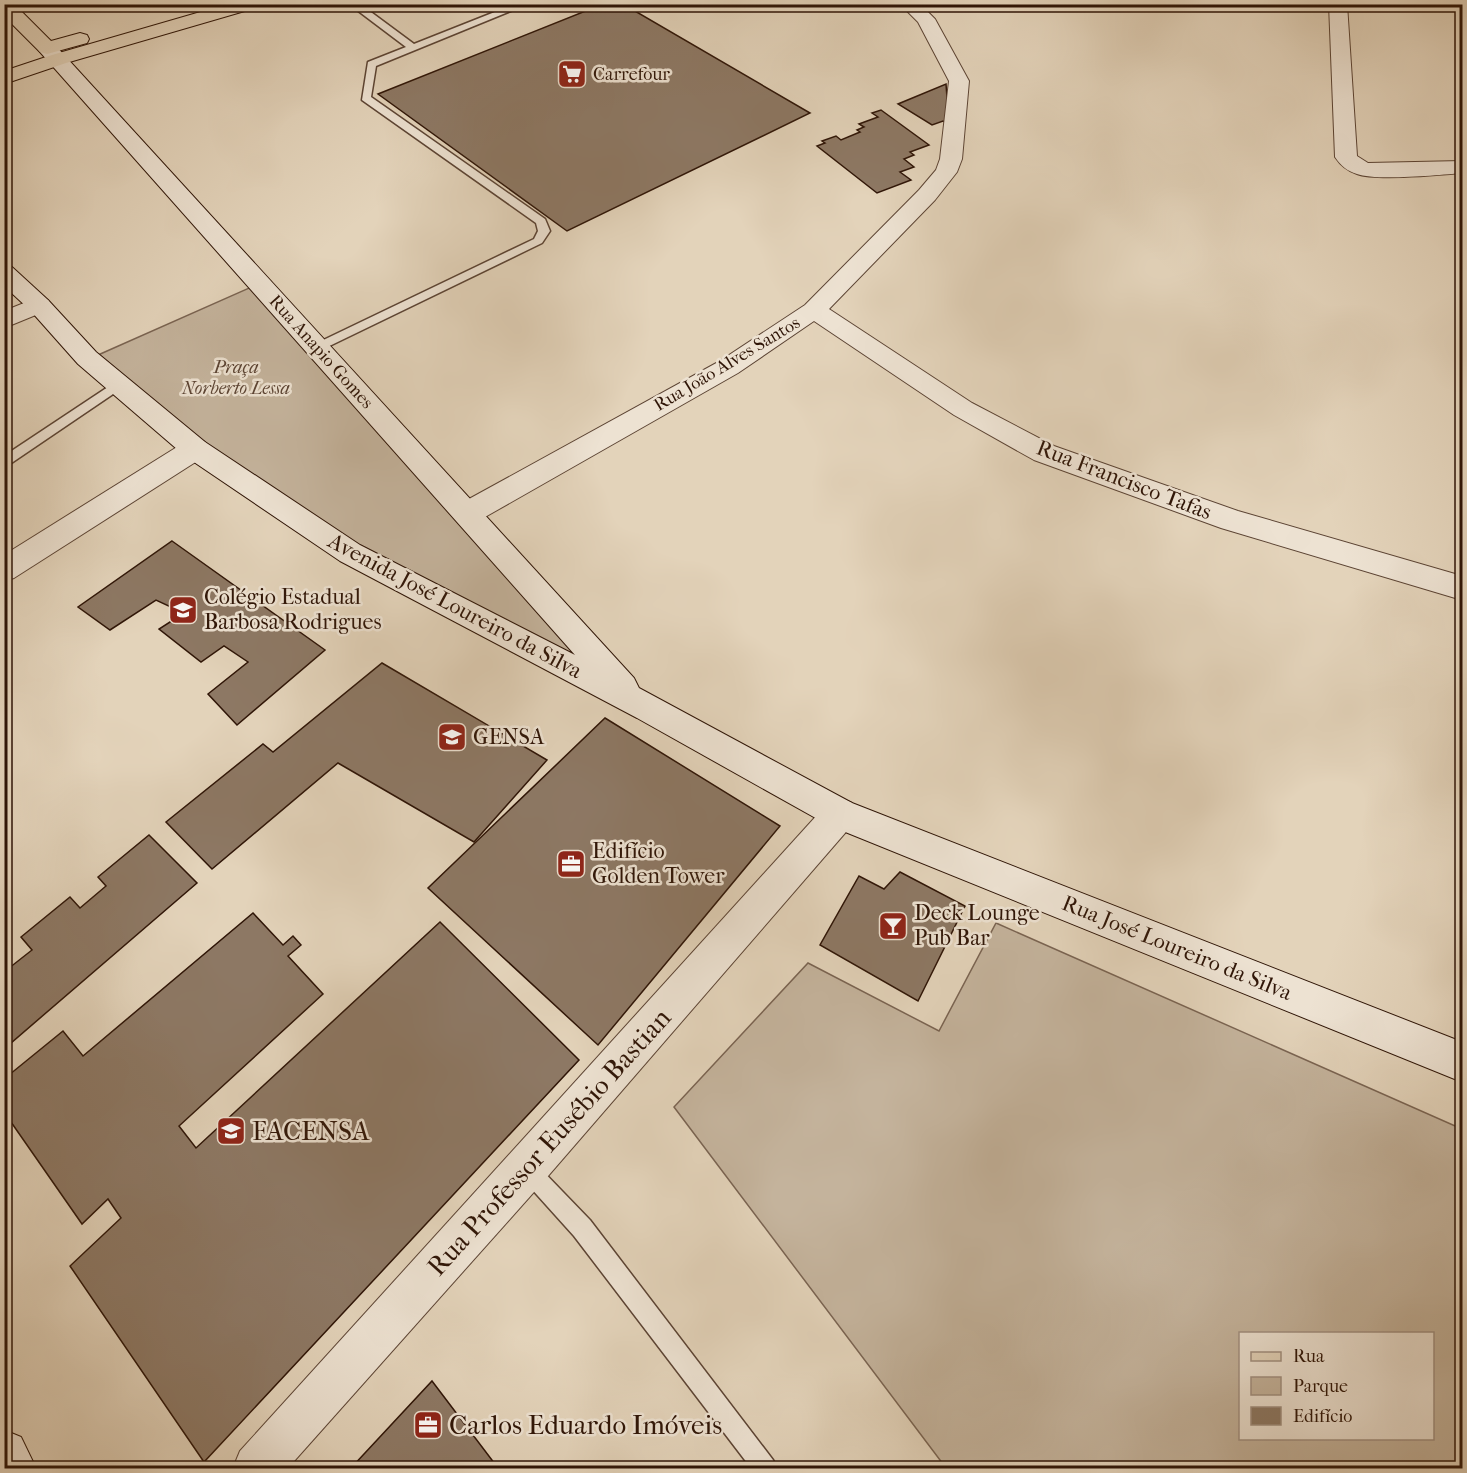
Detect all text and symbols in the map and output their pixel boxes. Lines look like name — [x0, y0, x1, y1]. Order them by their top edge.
supermarket icon: Carrefour — [556, 58, 588, 90]
place label: Carrefour — [593, 64, 670, 85]
street label: Rua Anapio Gomes — [264, 291, 378, 413]
street label: Rua João Alves Santos — [650, 312, 804, 416]
park label: Praça Norberto Lessa — [181, 357, 290, 399]
street label: Rua Francisco Tafas — [1033, 435, 1215, 525]
street label: Avenida José Loureiro da Silva — [323, 527, 587, 684]
place label: Colégio Estadual Barbosa Rodrigues — [204, 584, 382, 635]
school or university icon: Colégio Estadual Barbosa Rodrigues — [167, 594, 199, 626]
school or university icon: GENSA — [436, 721, 468, 753]
place label: GENSA — [473, 724, 545, 750]
place label: Edifício Golden Tower — [592, 838, 725, 889]
office icon: Edifício Golden Tower — [555, 848, 587, 880]
street label: Rua José Loureiro da Silva — [1058, 890, 1296, 1006]
place label: Deck Lounge Pub Bar — [914, 900, 1040, 951]
bar icon: Deck Lounge Pub Bar — [877, 910, 909, 942]
street label: Rua Professor Eusébio Bastian — [421, 1002, 678, 1282]
school or university icon: FACENSA — [215, 1115, 247, 1147]
place label: FACENSA — [252, 1115, 370, 1147]
legend — [1239, 1332, 1434, 1440]
text: Rua — [1293, 1346, 1325, 1367]
text: Parque — [1293, 1376, 1348, 1397]
text: Edifício — [1293, 1406, 1352, 1427]
office icon: Carlos Eduardo Imóveis — [412, 1409, 444, 1441]
place label: Carlos Eduardo Imóveis — [449, 1409, 722, 1441]

